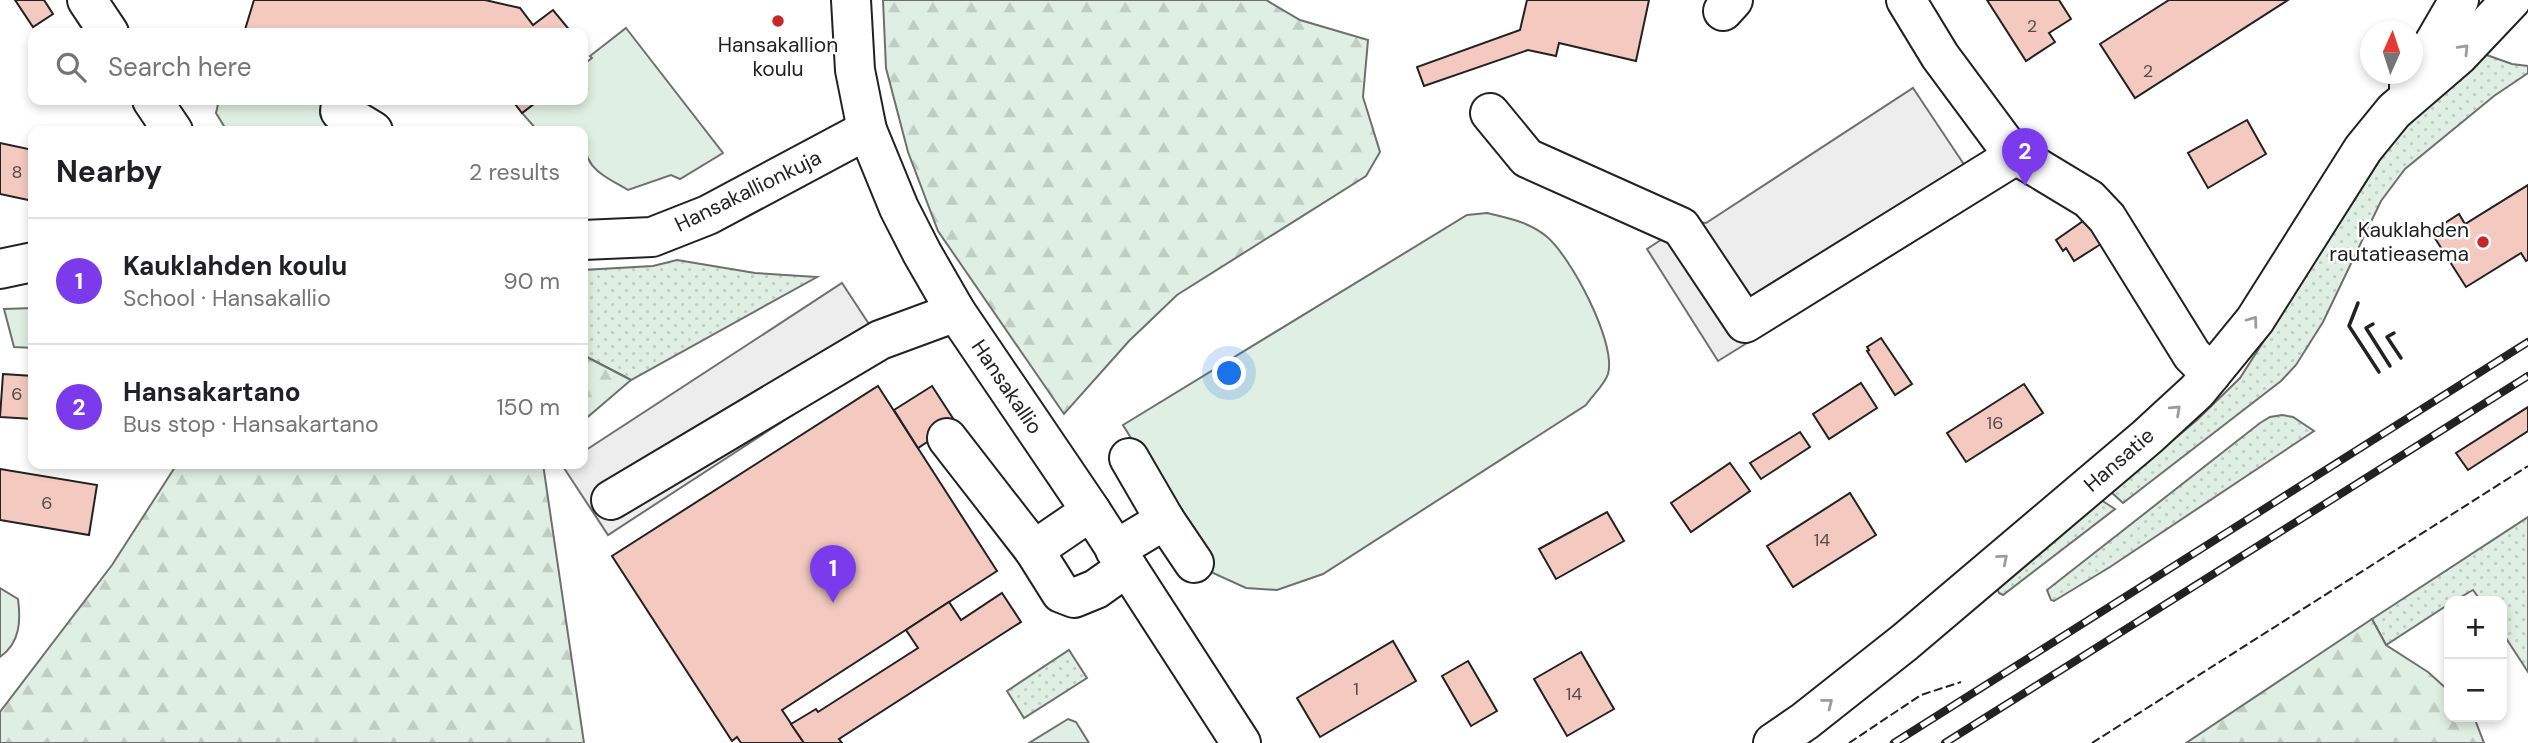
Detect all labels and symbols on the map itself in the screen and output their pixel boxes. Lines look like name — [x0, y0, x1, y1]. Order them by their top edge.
marker: Hansakallion koulu — [770, 13, 786, 29]
house number: 2 — [2027, 14, 2037, 38]
north arrow — [2360, 21, 2423, 84]
place label: Hansakallion koulu — [718, 31, 838, 83]
one-way arrow — [2456, 45, 2469, 58]
house number: 2 — [2143, 59, 2153, 83]
pin: 2 — [2002, 128, 2048, 186]
street label: Hansakallionkuja — [670, 143, 826, 239]
house number: 8 — [12, 160, 22, 184]
place label: Kauklahden rautatieasema — [2329, 216, 2469, 268]
marker: Kauklahden rautatieasema — [2475, 234, 2491, 250]
one-way arrow — [2245, 316, 2258, 329]
street label: Hansakallio — [965, 334, 1049, 440]
your location — [1212, 356, 1246, 390]
house number: 6 — [11, 382, 23, 406]
one-way arrow — [2168, 406, 2181, 418]
house number: 16 — [1987, 411, 2003, 435]
street label: Hansatie — [2078, 422, 2160, 498]
house number: 6 — [41, 491, 53, 515]
house number: 14 — [1814, 528, 1830, 552]
pin: 1 — [810, 545, 856, 603]
one-way arrow — [1996, 554, 2008, 567]
house number: 1 — [1353, 677, 1359, 701]
house number: 14 — [1566, 682, 1582, 706]
one-way arrow — [1819, 699, 1832, 711]

